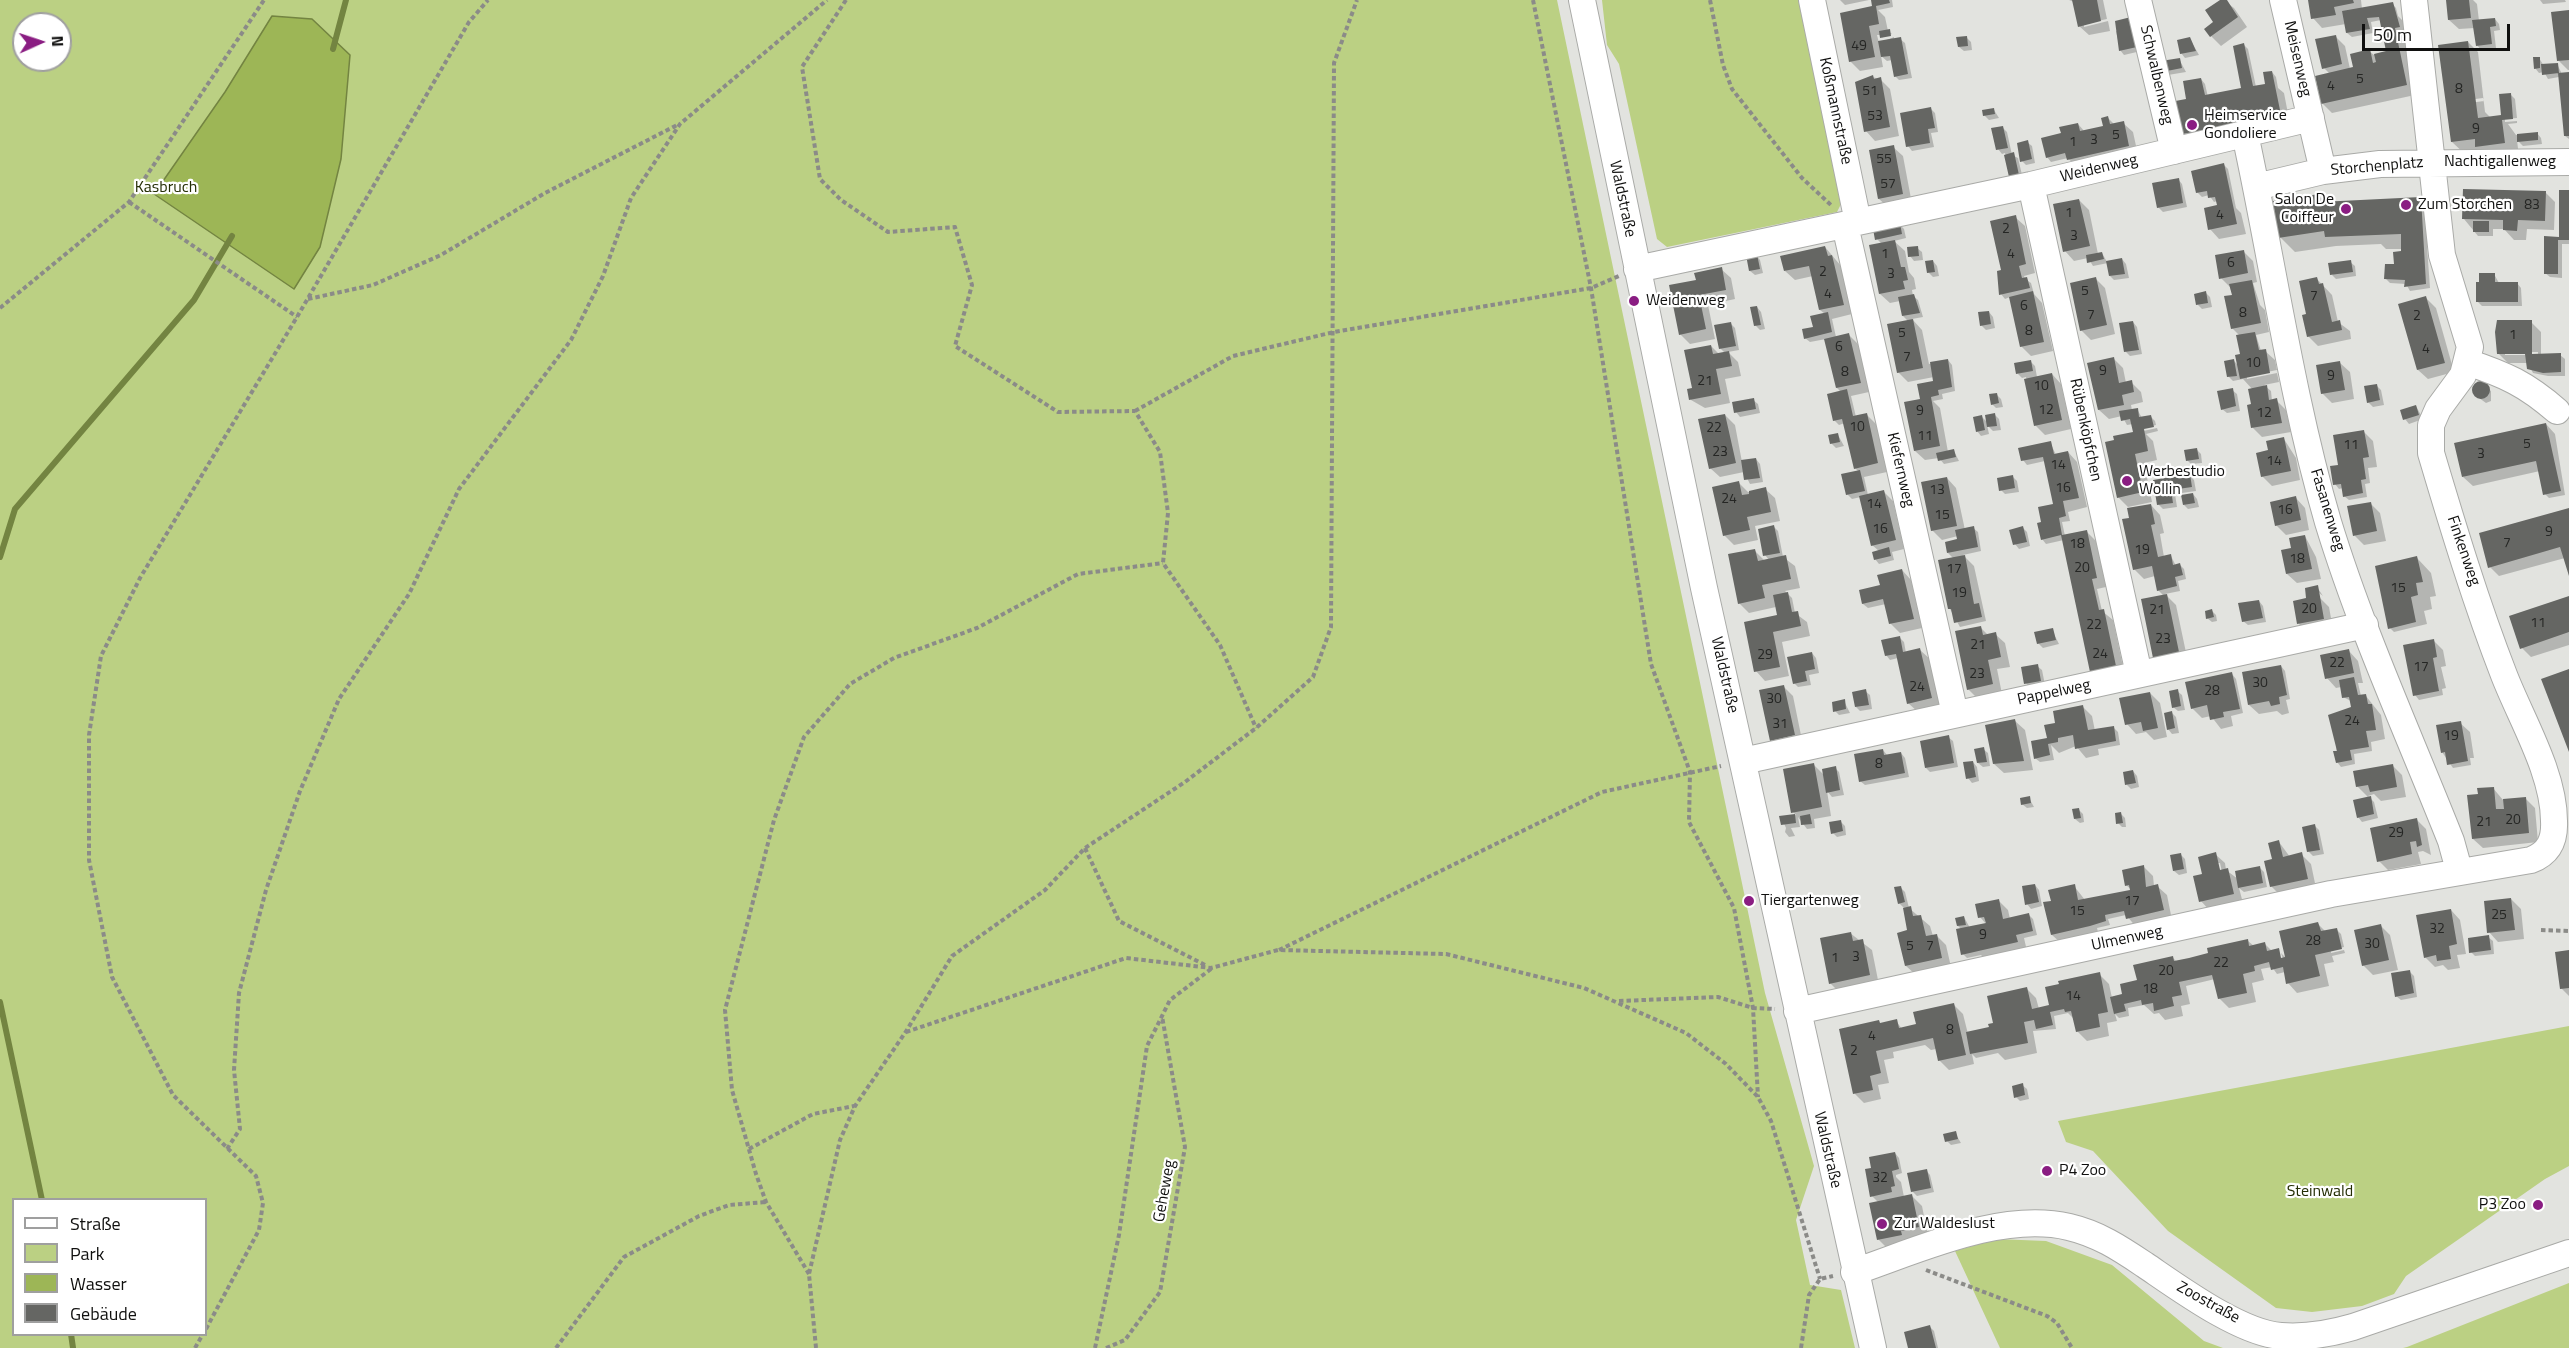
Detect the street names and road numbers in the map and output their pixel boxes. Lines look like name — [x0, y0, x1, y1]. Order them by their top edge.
street label: Meisenweg — [2279, 19, 2315, 99]
street label: Schwalbenweg — [2135, 23, 2177, 127]
street label: Koßmannstraße — [1814, 56, 1856, 166]
street label: Weidenweg — [2058, 151, 2140, 187]
street label: Nachtigallenweg — [2444, 152, 2556, 172]
street label: Storchenplatz — [2330, 153, 2424, 181]
street label: Waldstraße — [1605, 159, 1639, 239]
street label: Rübenköpfchen — [2065, 377, 2105, 483]
street label: Kiefernweg — [1882, 431, 1918, 509]
street label: Fasanenweg — [2305, 467, 2349, 553]
street label: Finkenweg — [2442, 513, 2484, 589]
street label: Waldstraße — [1706, 635, 1742, 715]
street label: Pappelweg — [2016, 676, 2092, 710]
street label: Ulmenweg — [2090, 922, 2164, 956]
street label: Waldstraße — [1809, 1110, 1845, 1190]
street label: Geheweg — [1150, 1158, 1180, 1224]
street label: Zoostraße — [2173, 1278, 2243, 1328]

